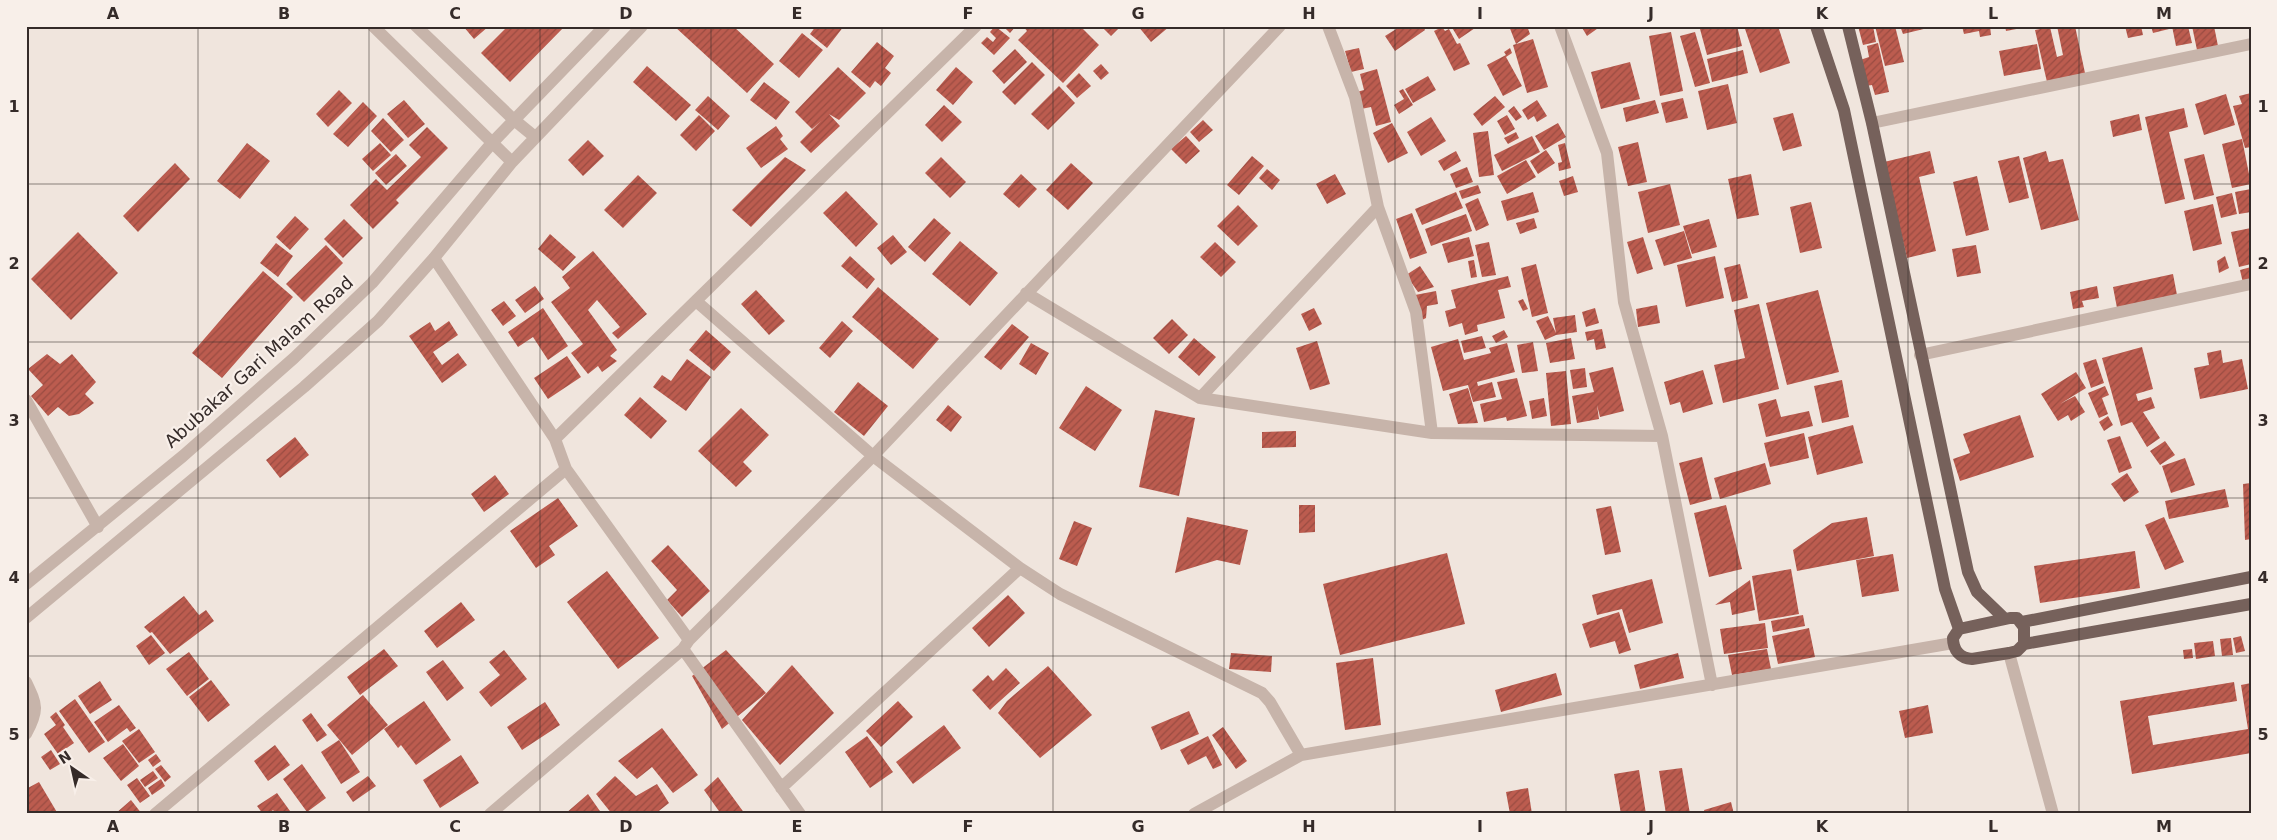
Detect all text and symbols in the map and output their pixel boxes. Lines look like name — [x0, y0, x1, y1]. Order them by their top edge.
text: A — [107, 4, 120, 23]
text: B — [278, 4, 290, 23]
text: C — [449, 4, 461, 23]
text: D — [619, 4, 633, 23]
text: E — [792, 4, 802, 23]
text: F — [963, 4, 973, 23]
text: G — [1131, 4, 1145, 23]
text: H — [1302, 4, 1316, 23]
text: I — [1477, 4, 1483, 23]
text: J — [1647, 4, 1654, 23]
text: K — [1816, 4, 1829, 23]
text: L — [1988, 4, 1998, 23]
text: M — [2156, 4, 2172, 23]
text: 1 — [8, 97, 20, 116]
text: 1 — [2257, 97, 2269, 116]
text: 2 — [8, 254, 20, 273]
text: 2 — [2257, 254, 2269, 273]
street label: Abubakar Gari Malam Road — [160, 272, 357, 452]
text: 3 — [8, 411, 20, 430]
text: 3 — [2257, 411, 2269, 430]
text: 4 — [8, 568, 20, 587]
text: 4 — [2257, 568, 2269, 587]
text: 5 — [8, 725, 20, 744]
text: 5 — [2257, 725, 2269, 744]
north arrow — [48, 742, 98, 792]
text: N — [55, 747, 74, 767]
text: A — [107, 817, 120, 836]
text: B — [278, 817, 290, 836]
text: C — [449, 817, 461, 836]
text: D — [619, 817, 633, 836]
text: E — [792, 817, 802, 836]
text: F — [963, 817, 973, 836]
text: G — [1131, 817, 1145, 836]
text: H — [1302, 817, 1316, 836]
text: I — [1477, 817, 1483, 836]
text: J — [1647, 817, 1654, 836]
text: K — [1816, 817, 1829, 836]
text: L — [1988, 817, 1998, 836]
text: M — [2156, 817, 2172, 836]

